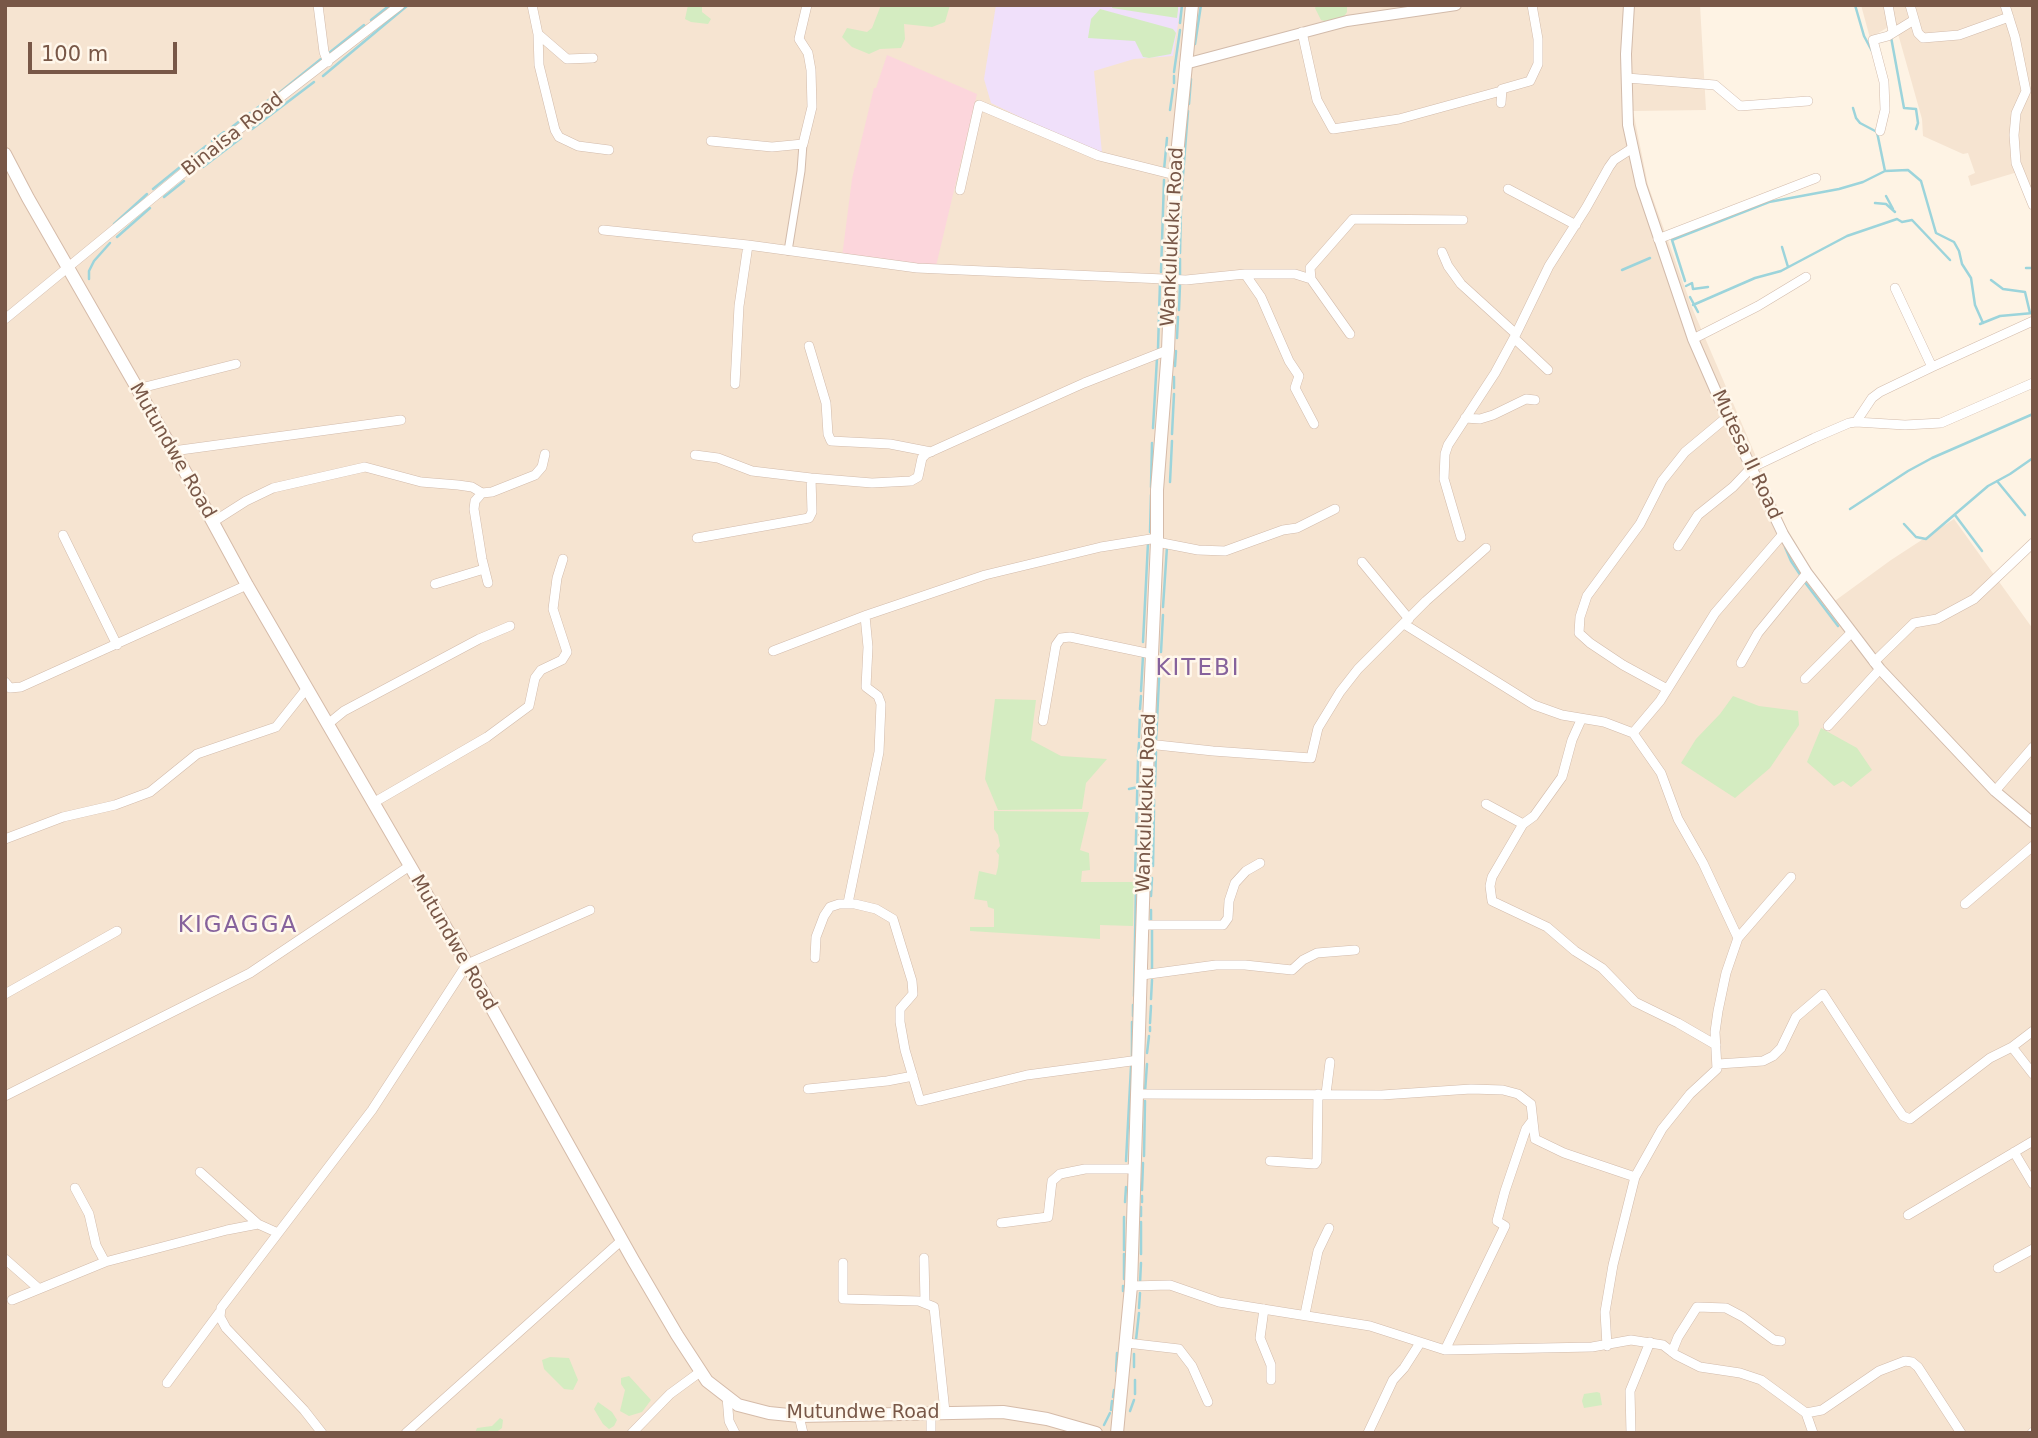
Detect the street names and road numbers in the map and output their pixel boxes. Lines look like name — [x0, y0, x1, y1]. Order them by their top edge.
street label: Binaisa Road — [178, 88, 288, 182]
street label: Wankulukuku Road — [1157, 147, 1189, 327]
street label: Mutundwe Road — [124, 379, 220, 523]
street label: Mutesa II Road — [1706, 387, 1786, 523]
street label: Wankulukuku Road — [1132, 713, 1162, 893]
street label: Mutundwe Road — [405, 871, 501, 1015]
street label: Mutundwe Road — [787, 1402, 939, 1424]

